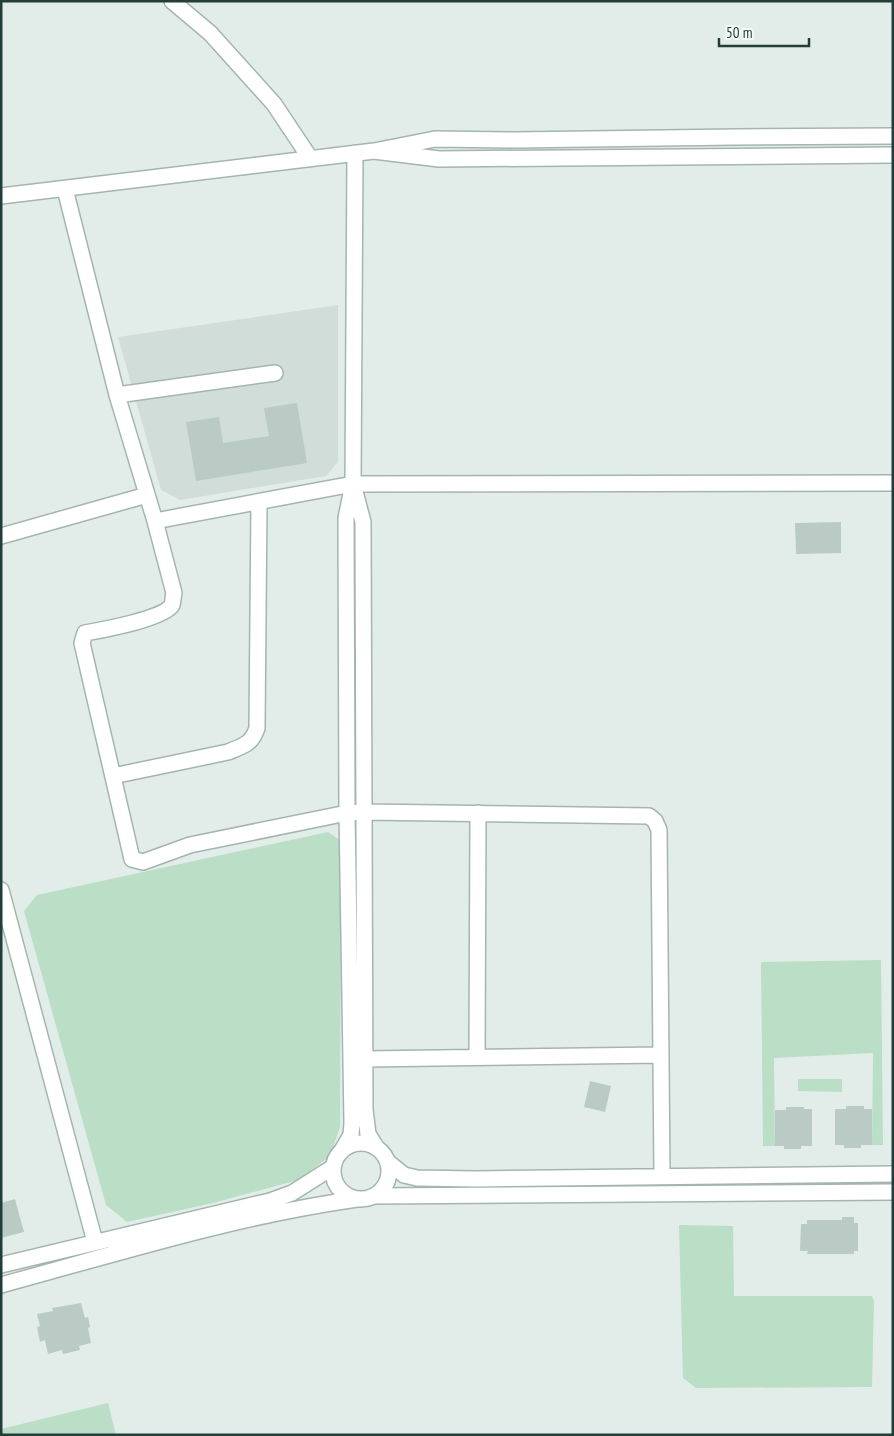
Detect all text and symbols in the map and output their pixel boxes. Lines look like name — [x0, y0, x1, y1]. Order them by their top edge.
scale bar — [719, 15, 809, 47]
text: 50 m — [726, 23, 752, 42]

